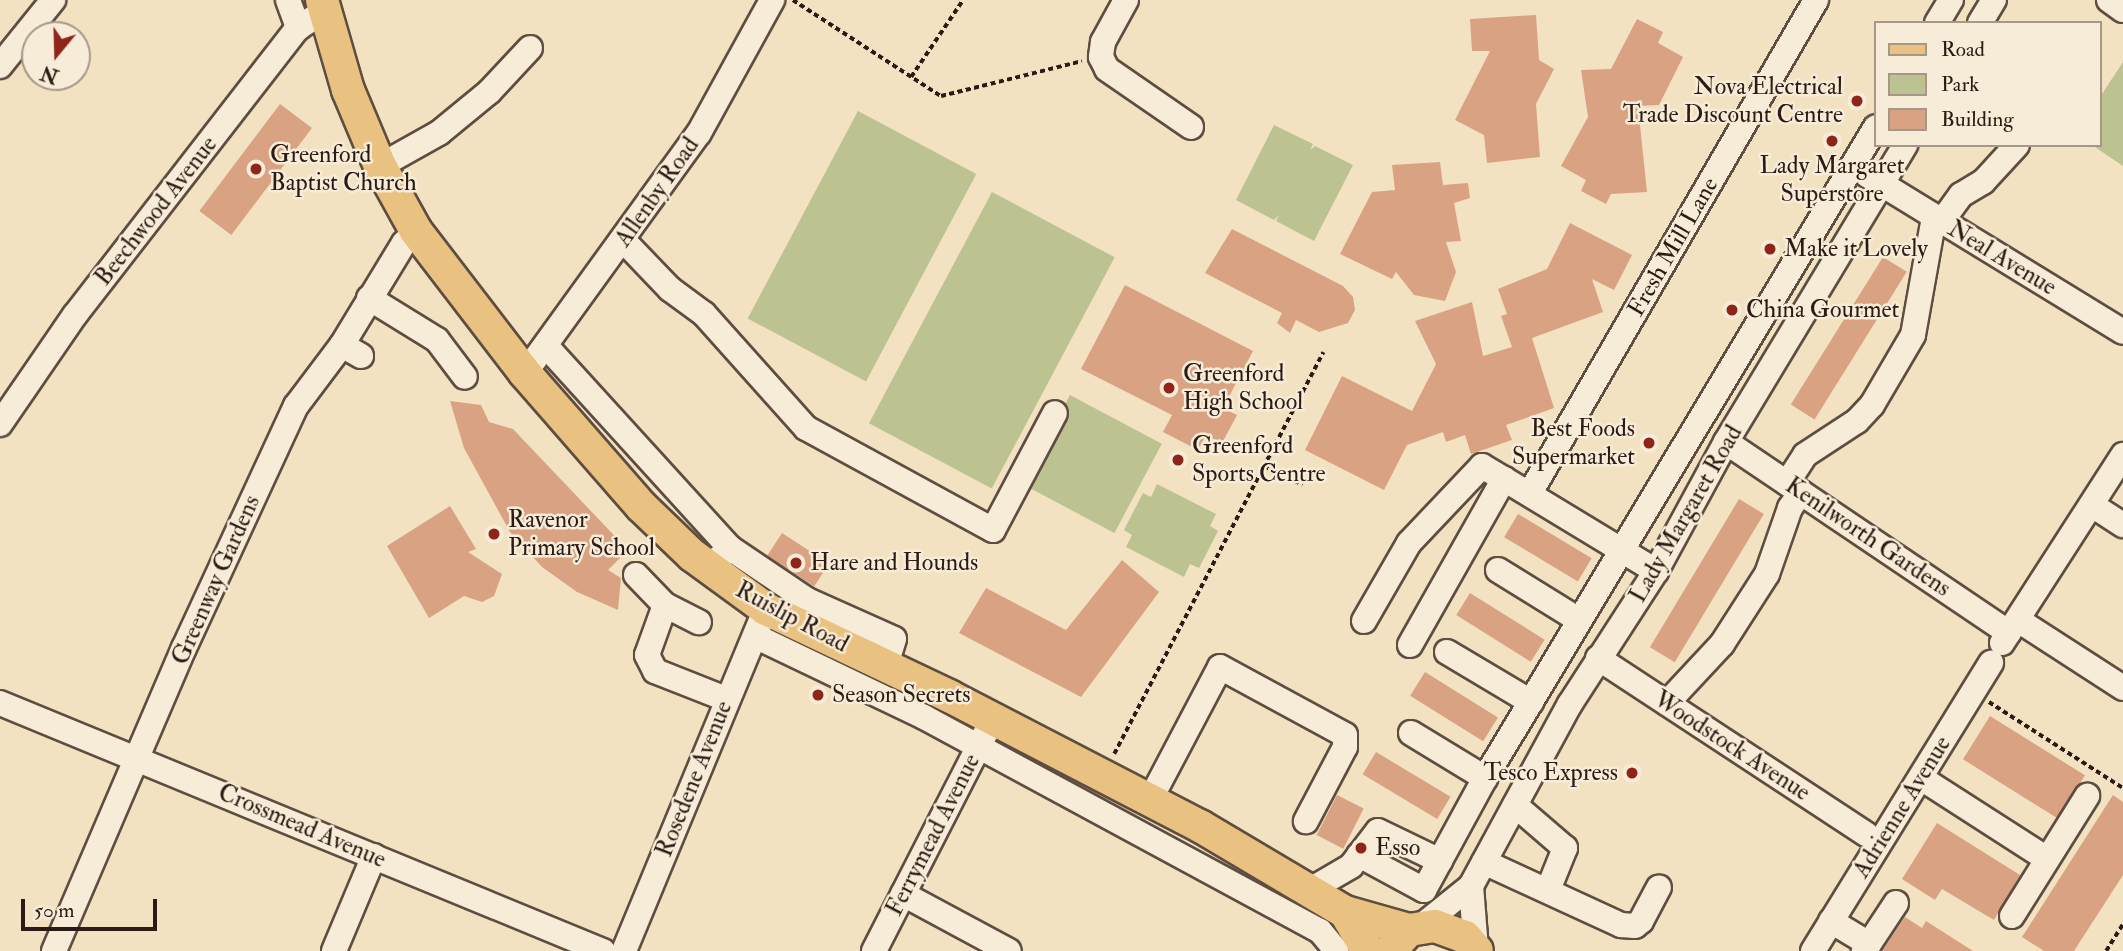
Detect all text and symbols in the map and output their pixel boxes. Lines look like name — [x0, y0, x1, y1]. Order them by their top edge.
north arrow — [21, 21, 91, 91]
legend — [1874, 21, 2102, 147]
text: Road — [1941, 36, 1985, 63]
text: N — [38, 60, 62, 88]
text: Park — [1941, 71, 1979, 98]
place label: Nova Electrical Trade Discount Centre — [1623, 73, 1843, 129]
marker: Nova Electrical Trade Discount Centre — [1849, 93, 1865, 109]
text: Building — [1941, 106, 2014, 133]
street label: Beechwood Avenue — [89, 130, 223, 292]
street label: Allenby Road — [609, 132, 705, 252]
marker: Lady Margaret Superstore — [1824, 133, 1840, 149]
place label: Greenford Baptist Church — [270, 141, 416, 197]
place label: Lady Margaret Superstore — [1760, 152, 1904, 208]
marker: Greenford Baptist Church — [248, 161, 264, 177]
street label: Fresh Mill Lane — [1622, 172, 1724, 322]
street label: Neal Avenue — [1942, 214, 2062, 302]
place label: Make it Lovely — [1784, 235, 1928, 263]
marker: Make it Lovely — [1762, 241, 1778, 257]
place label: China Gourmet — [1746, 296, 1899, 324]
marker: China Gourmet — [1724, 302, 1740, 318]
place label: Greenford High School — [1183, 360, 1303, 416]
marker: Greenford High School — [1161, 380, 1177, 396]
place label: Best Foods Supermarket — [1512, 415, 1635, 471]
street label: Lady Margaret Road — [1624, 420, 1748, 608]
place label: Greenford Sports Centre — [1192, 432, 1326, 488]
marker: Best Foods Supermarket — [1641, 435, 1657, 451]
marker: Greenford Sports Centre — [1170, 452, 1186, 468]
street label: Kenilworth Gardens — [1780, 471, 1956, 603]
street label: Greenway Gardens — [166, 491, 266, 669]
place label: Ravenor Primary School — [508, 506, 655, 562]
marker: Ravenor Primary School — [486, 526, 502, 542]
place label: Hare and Hounds — [810, 549, 978, 577]
marker: Hare and Hounds — [788, 555, 804, 571]
street label: Ruislip Road — [731, 575, 853, 659]
place label: Season Secrets — [832, 681, 970, 709]
street label: Woodstock Avenue — [1649, 685, 1815, 807]
marker: Season Secrets — [810, 687, 826, 703]
street label: Rosedene Avenue — [650, 697, 738, 861]
street label: Adrienne Avenue — [1847, 731, 1957, 883]
street label: Ferrymead Avenue — [880, 749, 986, 921]
place label: Tesco Express — [1483, 759, 1618, 787]
marker: Tesco Express — [1624, 765, 1640, 781]
street label: Crossmead Avenue — [214, 778, 390, 874]
place label: Esso — [1375, 834, 1420, 862]
marker: Esso — [1353, 840, 1369, 856]
scale bar — [24, 884, 161, 928]
text: 50 m — [34, 897, 75, 924]

